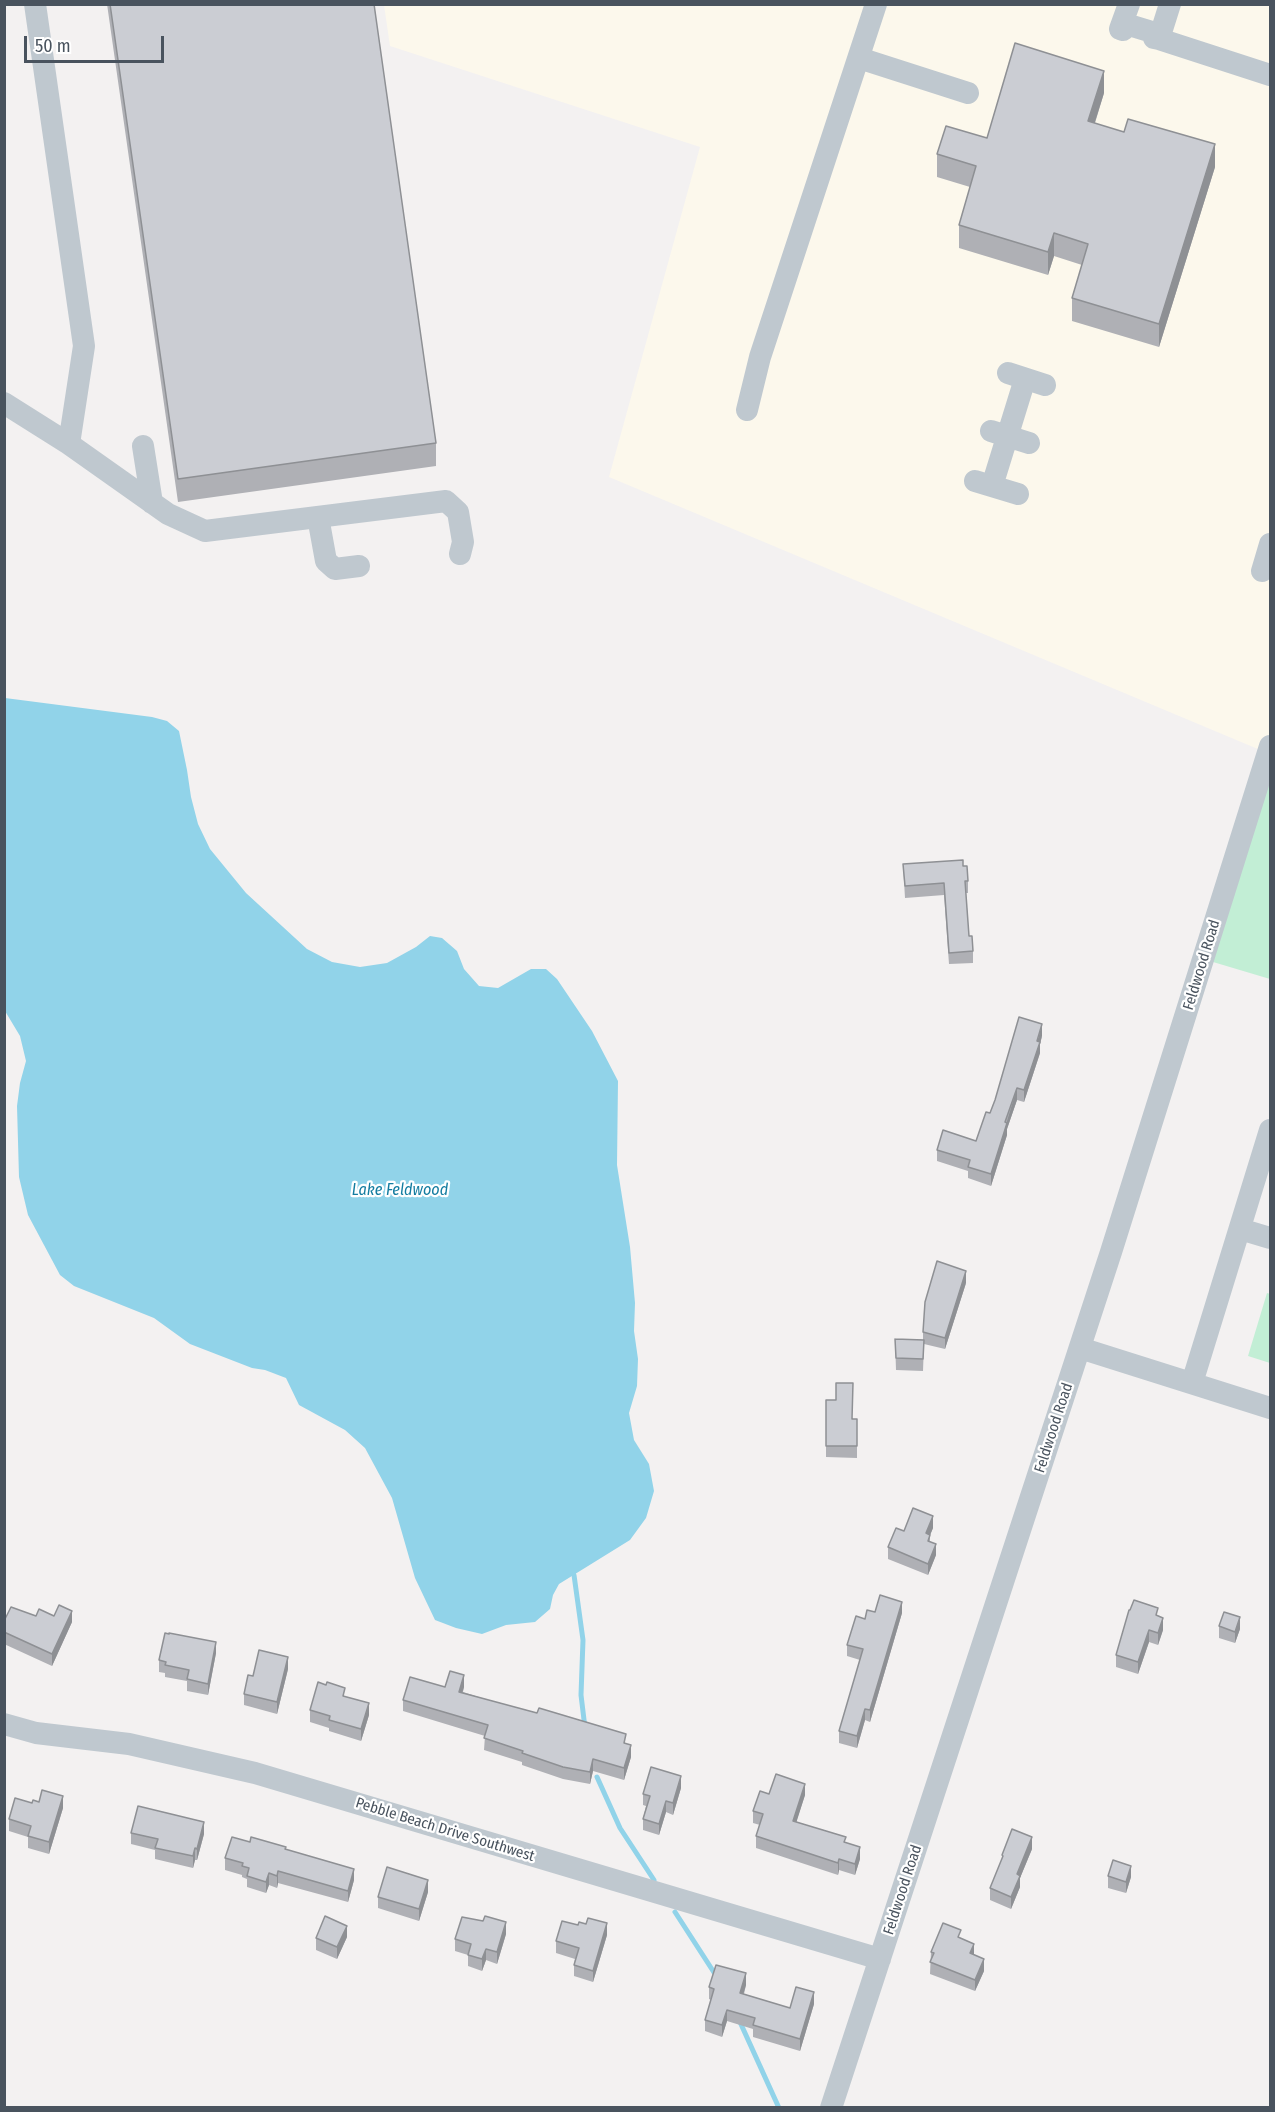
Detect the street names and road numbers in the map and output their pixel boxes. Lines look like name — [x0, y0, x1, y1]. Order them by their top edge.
street label: Feldwood Road — [1180, 918, 1224, 1012]
street label: Feldwood Road — [1031, 1381, 1077, 1475]
street label: Pebble Beach Drive Southwest — [353, 1794, 537, 1866]
street label: Feldwood Road — [880, 1843, 926, 1937]

